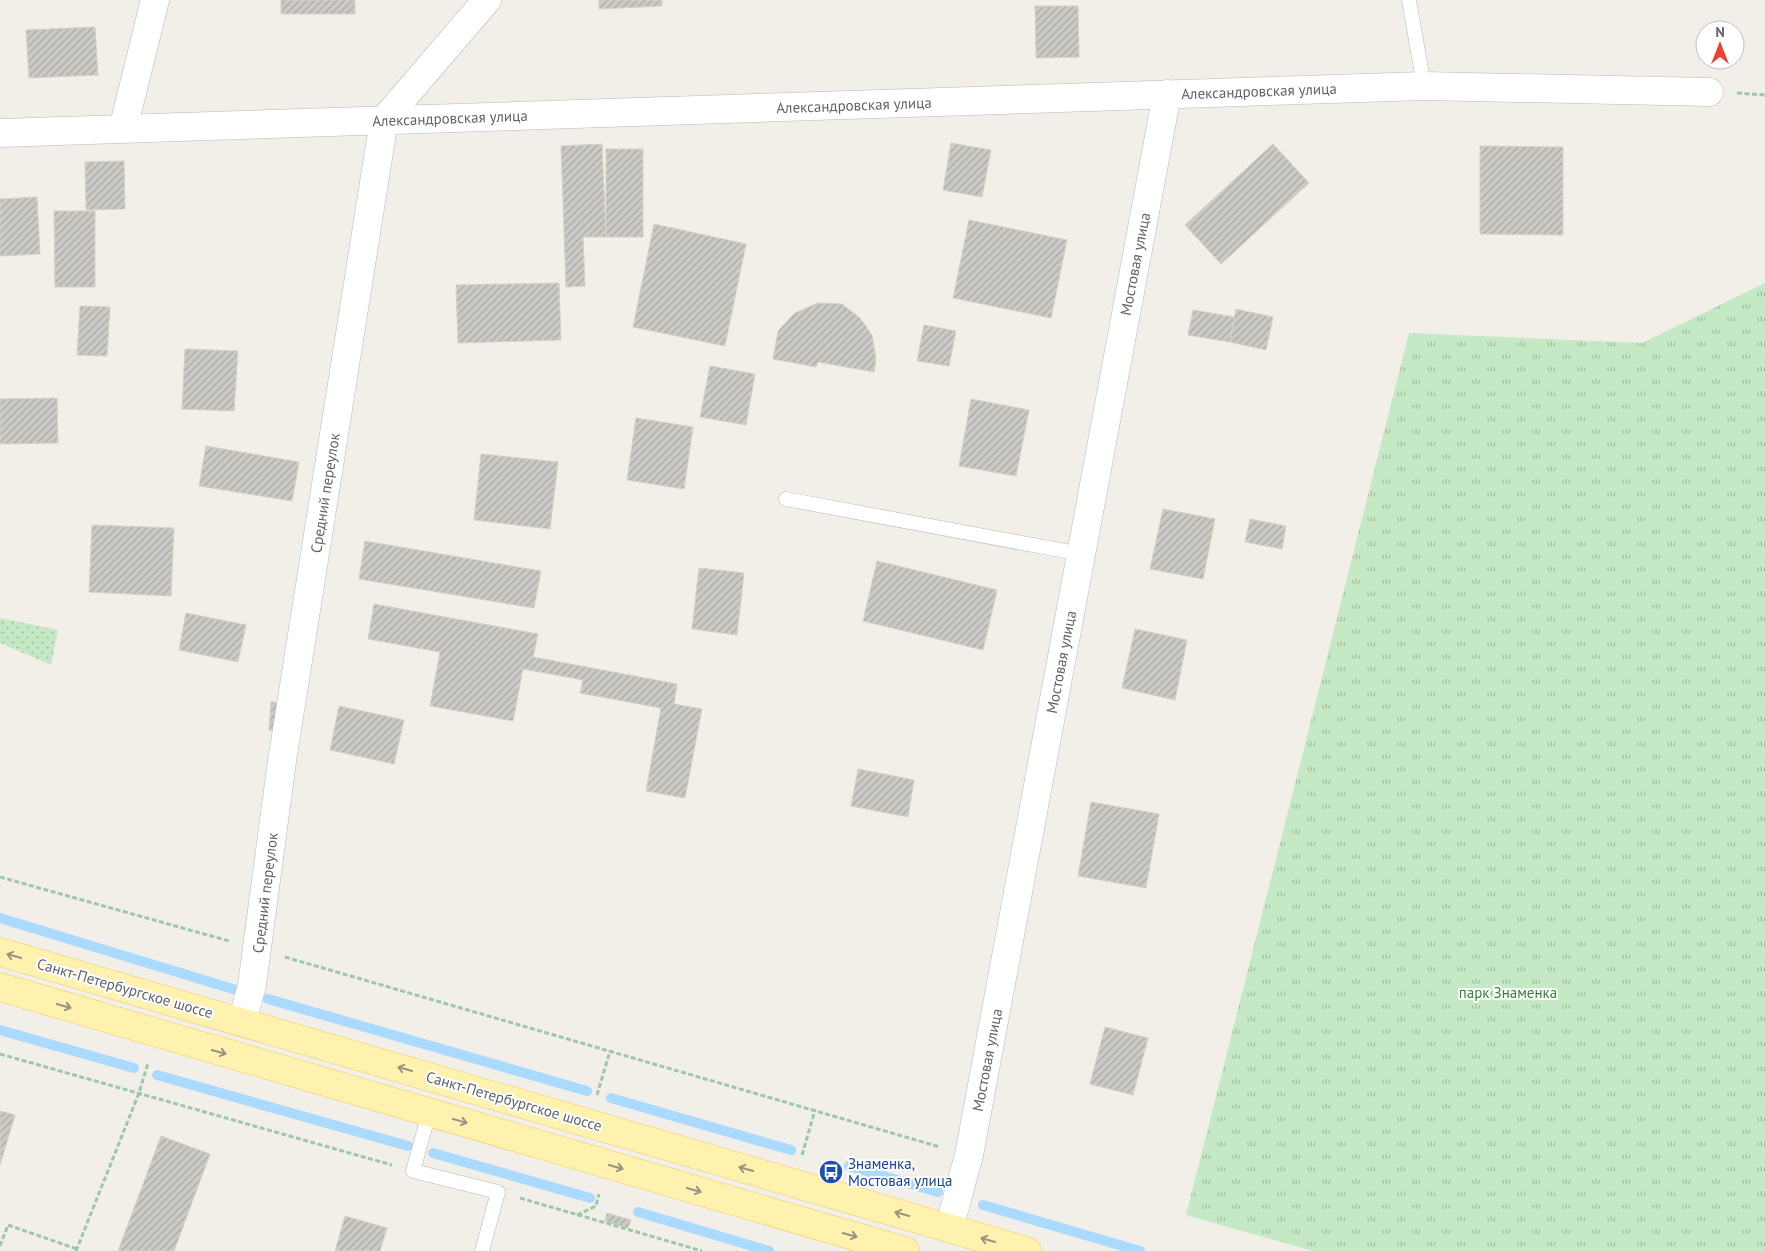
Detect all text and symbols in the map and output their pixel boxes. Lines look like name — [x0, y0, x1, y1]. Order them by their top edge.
north arrow — [1695, 20, 1745, 70]
text: N — [1715, 23, 1725, 41]
street label: Александровская улица — [1181, 79, 1337, 103]
street label: Александровская улица — [776, 93, 932, 117]
street label: Александровская улица — [372, 106, 528, 130]
street label: Мостовая улица — [1116, 211, 1154, 317]
street label: Средний переулок — [306, 431, 344, 554]
street label: Мостовая улица — [1042, 609, 1080, 715]
street label: Средний переулок — [248, 831, 282, 954]
one-way arrow — [6, 950, 22, 960]
street label: Санкт-Петербургское шоссе — [35, 954, 215, 1022]
park label: парк Знаменка — [1459, 983, 1557, 1002]
one-way arrow — [55, 1001, 71, 1011]
street label: Мостовая улица — [968, 1007, 1006, 1113]
one-way arrow — [211, 1047, 227, 1057]
one-way arrow — [398, 1064, 414, 1074]
street label: Санкт-Петербургское шоссе — [424, 1067, 604, 1135]
one-way arrow — [451, 1117, 467, 1127]
place label: Знаменка, Мостовая улица — [848, 1154, 952, 1190]
bus stop icon: Знаменка, Мостовая улица — [818, 1159, 844, 1185]
one-way arrow — [607, 1162, 623, 1172]
one-way arrow — [738, 1164, 754, 1173]
one-way arrow — [685, 1185, 701, 1195]
one-way arrow — [894, 1209, 910, 1219]
one-way arrow — [841, 1231, 857, 1240]
one-way arrow — [980, 1234, 996, 1244]

